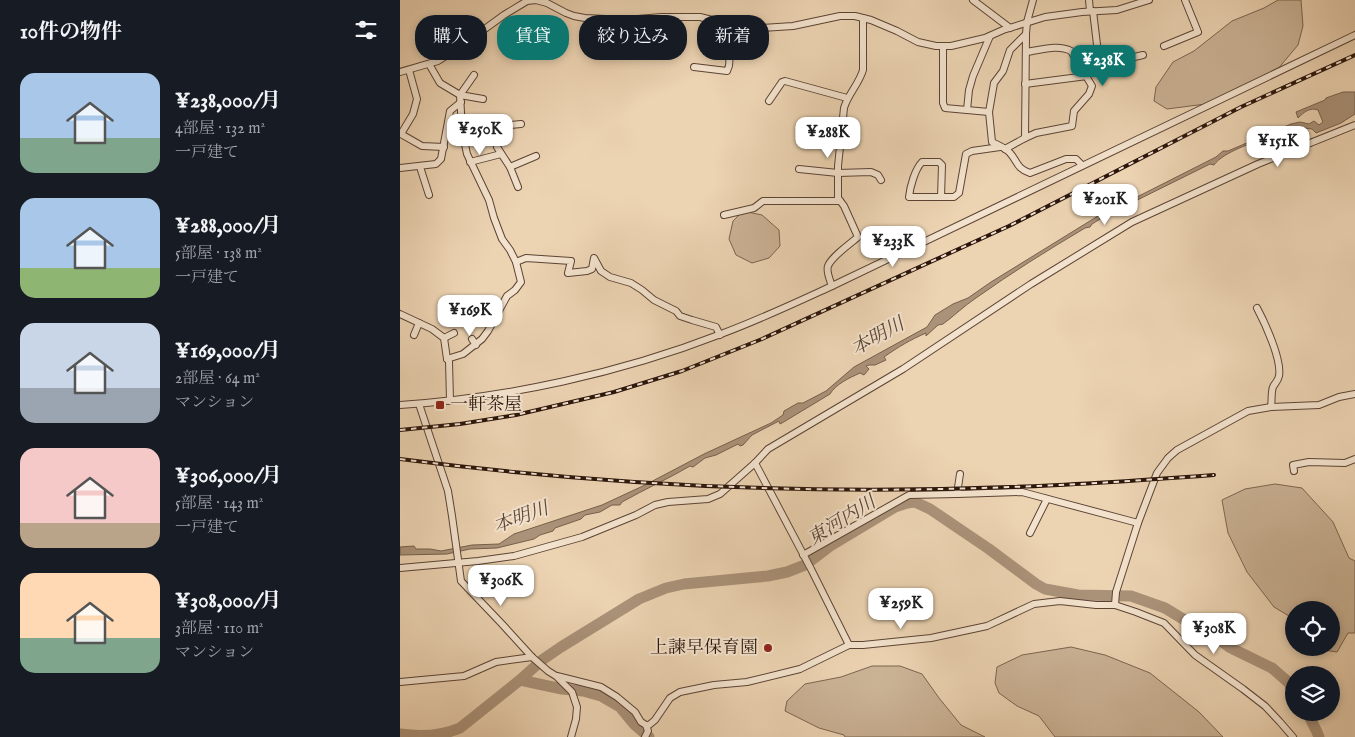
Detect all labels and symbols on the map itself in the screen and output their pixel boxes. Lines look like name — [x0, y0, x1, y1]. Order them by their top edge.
pin: ¥238K — [1068, 44, 1138, 87]
pin: ¥250K — [445, 114, 515, 156]
pin: ¥288K — [793, 116, 863, 159]
pin: ¥151K — [1243, 126, 1313, 168]
pin: ¥201K — [1070, 184, 1140, 226]
pin: ¥233K — [858, 226, 928, 268]
pin: ¥169K — [435, 294, 505, 337]
water label: 本明川 — [847, 312, 910, 361]
place label: 一軒茶屋 — [450, 394, 522, 417]
marker: 一軒茶屋 — [434, 399, 446, 411]
water label: 東河内川 — [803, 490, 882, 551]
water label: 本明川 — [490, 496, 554, 539]
pin: ¥306K — [466, 564, 536, 607]
pin: ¥259K — [866, 588, 936, 630]
pin: ¥308K — [1179, 612, 1249, 655]
place label: 上諫早保育園 — [650, 637, 758, 660]
marker: 上諫早保育園 — [762, 642, 774, 654]

